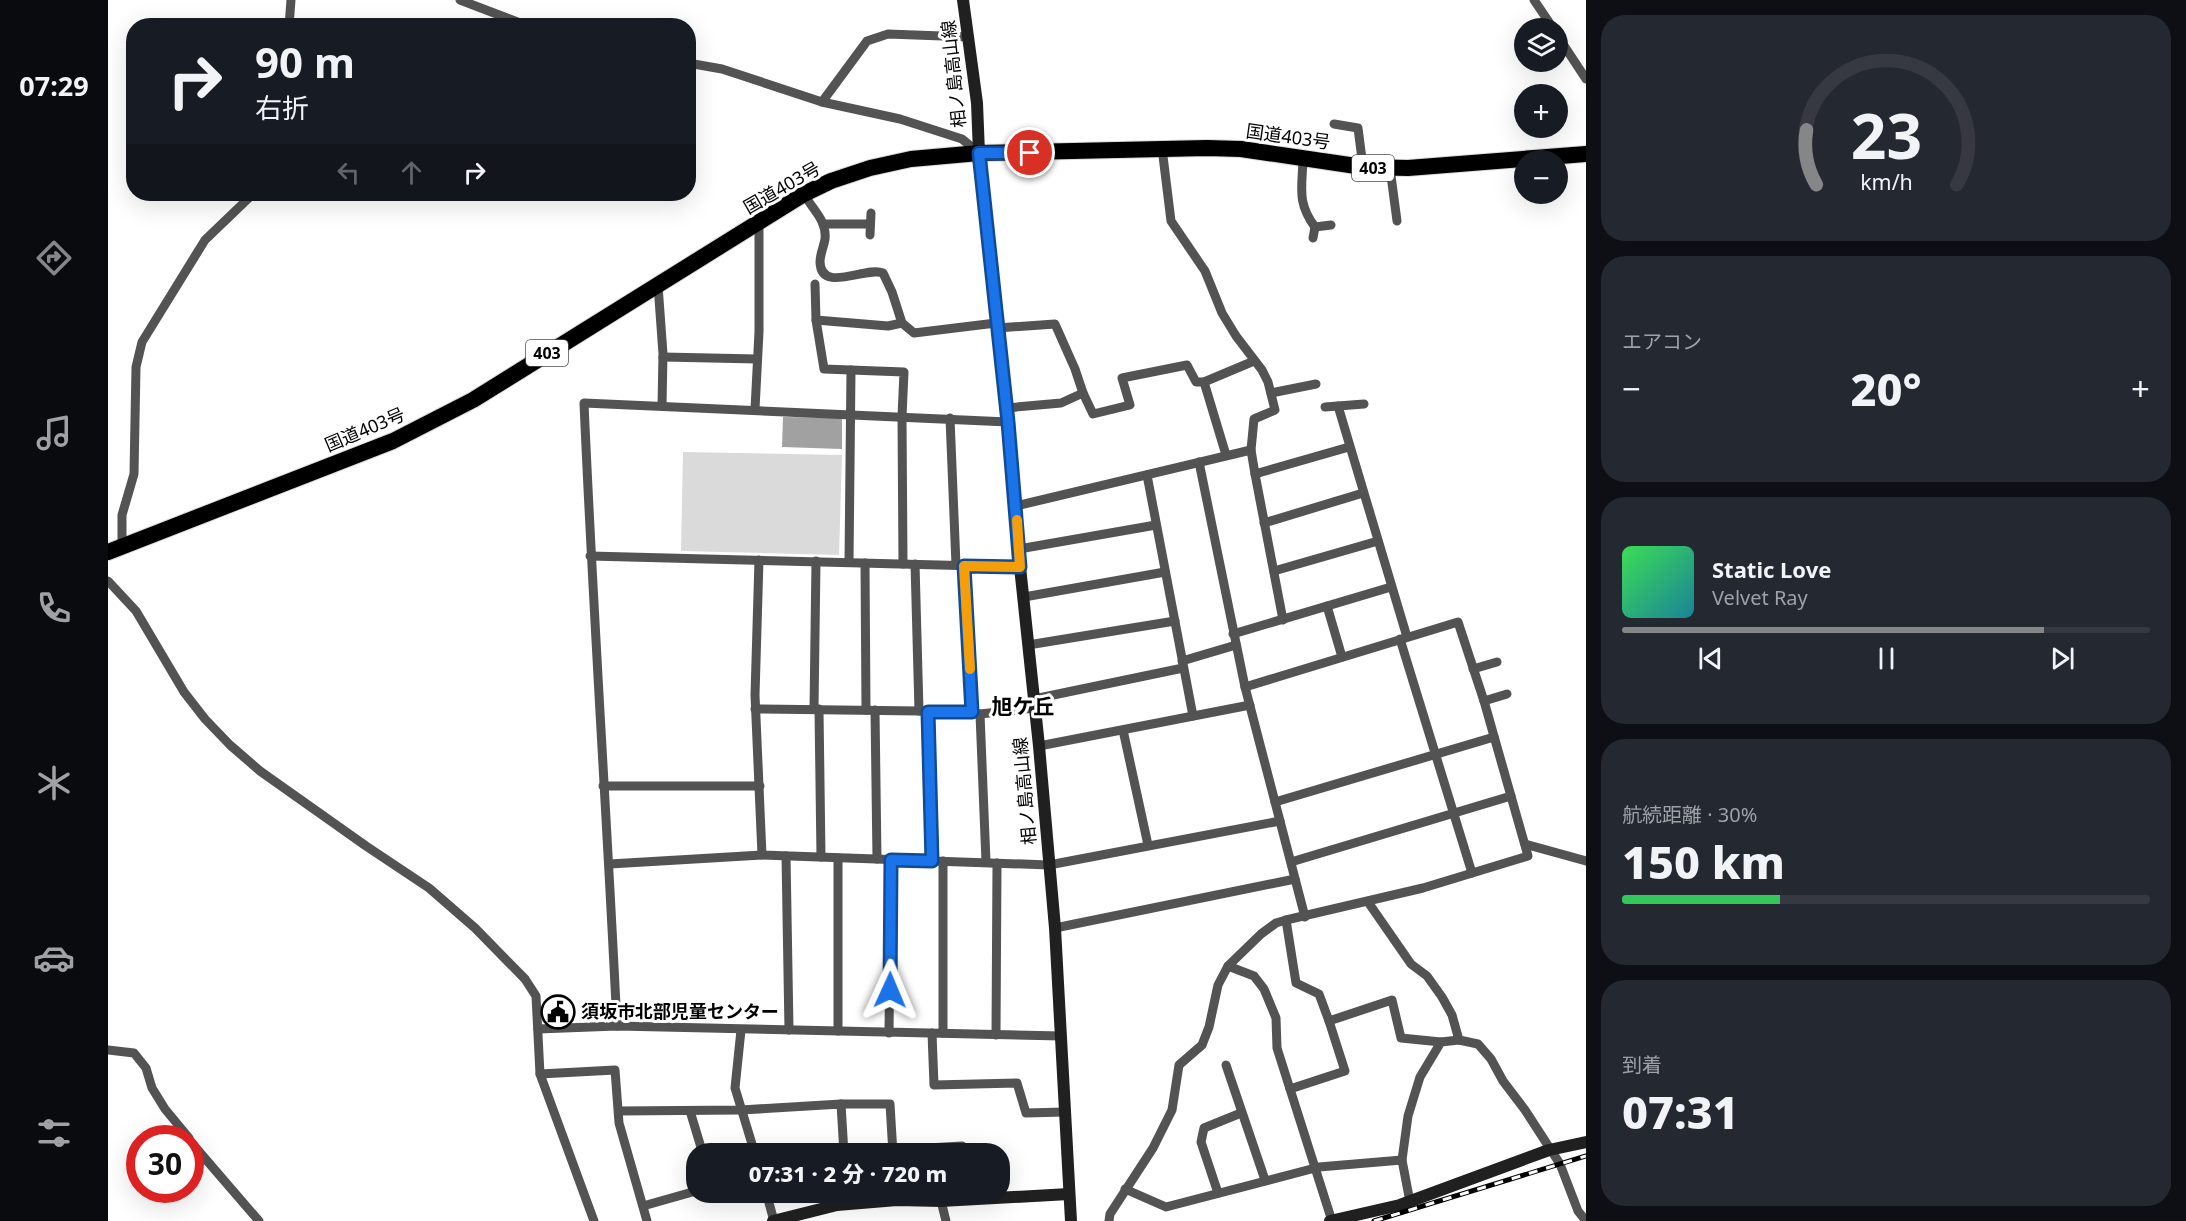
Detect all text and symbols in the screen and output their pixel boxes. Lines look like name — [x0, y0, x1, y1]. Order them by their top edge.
map controls — [1514, 18, 1568, 204]
button: layers — [1514, 18, 1568, 72]
street label: 相ノ島高山線 — [935, 19, 971, 129]
text: 90 m — [255, 33, 355, 90]
icon: right — [156, 42, 234, 120]
text: 07:29 — [19, 67, 89, 104]
button: + — [1514, 84, 1568, 138]
text: 右折 — [255, 89, 309, 126]
text: 23 — [1850, 92, 1922, 177]
street label: 国道403号 — [1244, 118, 1332, 154]
pin — [1004, 127, 1055, 178]
icon: arrive — [1013, 136, 1046, 169]
button: − — [1514, 150, 1568, 204]
road number: 403 — [1352, 155, 1394, 181]
icon: left — [332, 156, 365, 189]
icon: ahead — [395, 156, 428, 189]
icon: right — [458, 156, 491, 189]
street label: 国道403号 — [739, 156, 824, 219]
text: km/h — [1860, 167, 1912, 196]
icon: directions — [33, 237, 75, 279]
text: エアコン — [1622, 328, 1702, 355]
road number: 403 — [526, 340, 568, 366]
text: 20° — [1850, 358, 1922, 419]
text: − — [1622, 366, 1641, 411]
text: + — [2131, 366, 2150, 411]
street label: 国道403号 — [321, 401, 408, 457]
icon: music — [33, 412, 75, 454]
text: Static Love — [1712, 554, 1831, 584]
text: Velvet Ray — [1712, 584, 1808, 611]
icon: phone — [33, 587, 75, 629]
icon: previous — [1694, 642, 1727, 675]
icon: pause — [1870, 642, 1903, 675]
icon: next — [2046, 642, 2079, 675]
district label: 旭ケ丘 — [992, 692, 1055, 720]
street label: 相ノ島高山線 — [1007, 736, 1041, 846]
icon: climate — [33, 762, 75, 804]
text: 航続距離 · 30% — [1622, 801, 1757, 828]
text: 150 km — [1622, 831, 1785, 892]
icon: car — [33, 937, 75, 979]
position arrow — [858, 958, 922, 1022]
public building icon: 須坂市北部児童センター — [540, 994, 576, 1030]
place label: 須坂市北部児童センター — [581, 999, 779, 1023]
text: 到着 — [1622, 1051, 1662, 1078]
text: 07:31 — [1622, 1081, 1739, 1142]
icon: filters — [33, 1112, 75, 1154]
speed limit sign: 30 — [126, 1125, 204, 1203]
text: 07:31 · 2 分 · 720 m — [749, 1158, 947, 1188]

